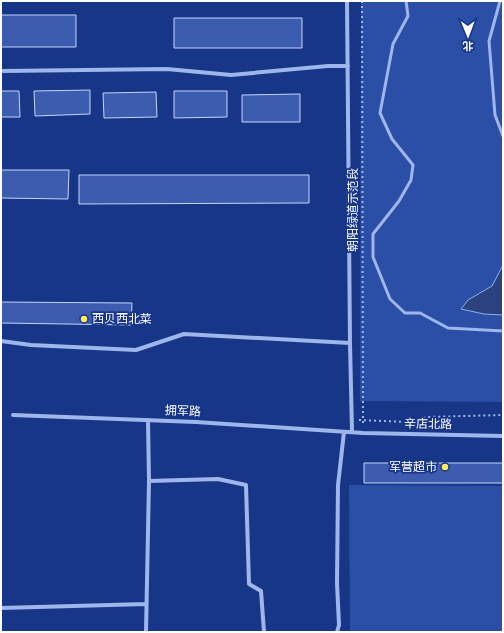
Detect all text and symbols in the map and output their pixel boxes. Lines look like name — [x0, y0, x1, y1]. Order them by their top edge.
north arrow — [448, 16, 488, 56]
text: 北 — [463, 39, 474, 52]
street label: 朝阳绿道示范段 — [346, 168, 360, 252]
place label: 西贝西北菜 — [92, 312, 152, 326]
marker: 西贝西北菜 — [79, 314, 89, 324]
street label: 拥军路 — [165, 403, 201, 419]
street label: 辛店北路 — [404, 417, 452, 431]
place label: 军营超市 — [389, 460, 437, 474]
marker: 军营超市 — [440, 462, 450, 472]

